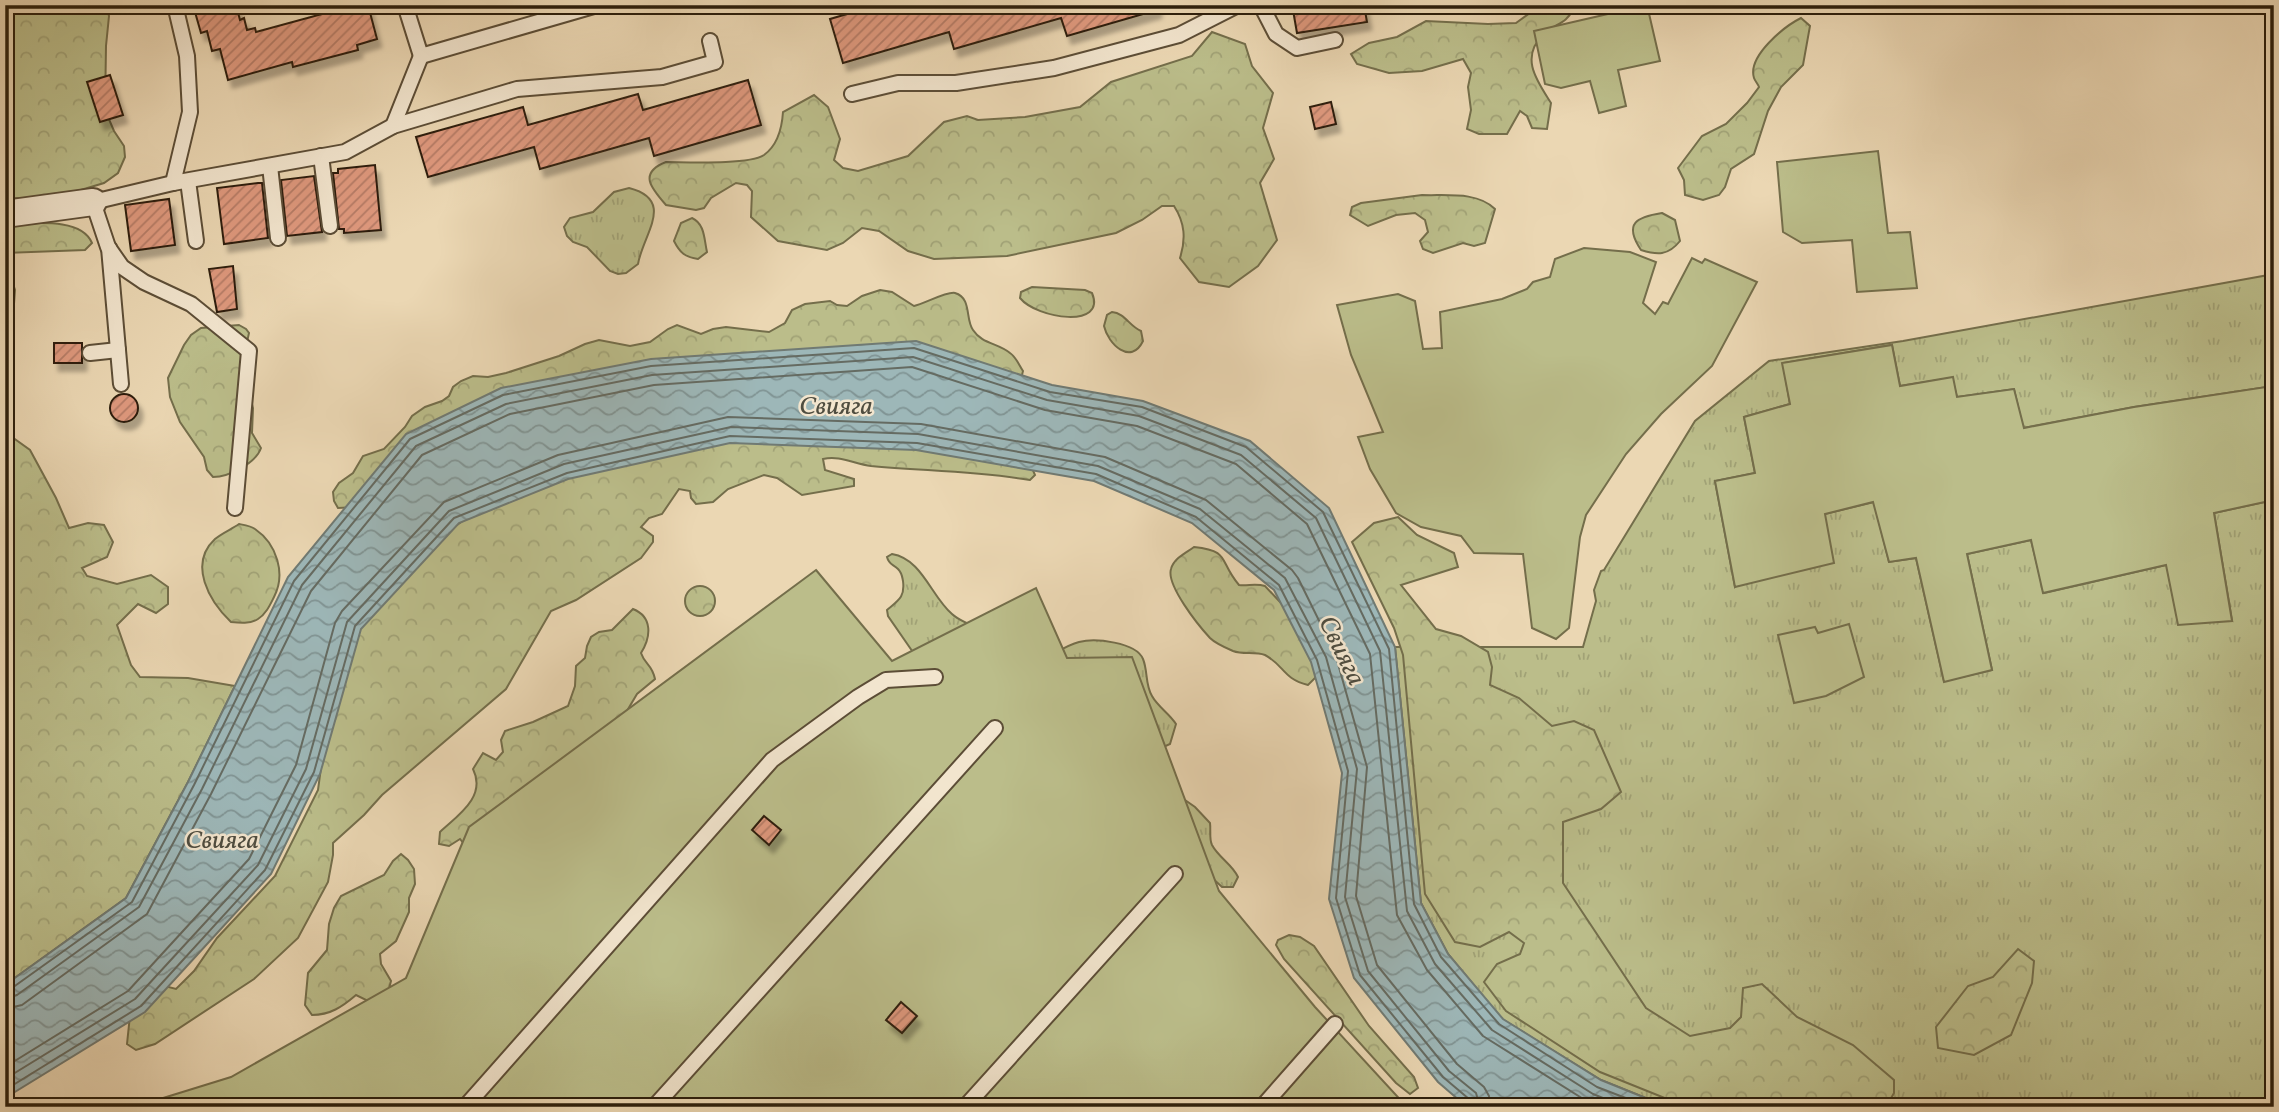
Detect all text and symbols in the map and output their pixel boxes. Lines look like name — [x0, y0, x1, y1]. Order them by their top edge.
water label: Свияга — [799, 389, 873, 425]
water label: Свияга — [1309, 610, 1373, 692]
water label: Свияга — [185, 823, 259, 859]

